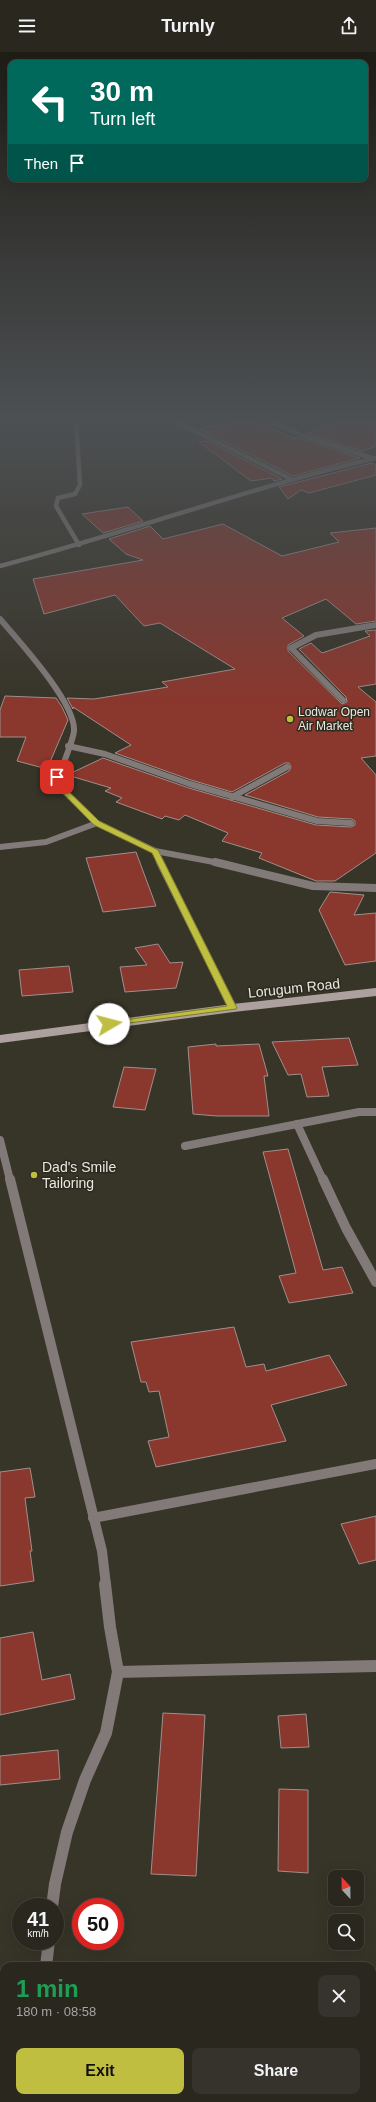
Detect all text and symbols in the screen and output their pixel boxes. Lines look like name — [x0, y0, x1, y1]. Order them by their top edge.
icon: menu — [16, 15, 38, 37]
icon: share — [338, 15, 360, 37]
text: Turnly — [161, 16, 215, 36]
icon: left — [24, 76, 76, 128]
text: 30 m — [90, 76, 154, 107]
text: Turn left — [90, 109, 155, 129]
icon: arrive — [66, 152, 88, 174]
text: Then — [24, 155, 58, 172]
place label: Lodwar Open Air Market — [298, 705, 370, 733]
marker: Lodwar Open Air Market — [285, 714, 295, 724]
pin — [40, 760, 74, 794]
icon: arrive — [46, 766, 68, 788]
street label: Lorugum Road — [247, 975, 341, 1001]
position arrow — [88, 1003, 130, 1045]
place label: Dad's Smile Tailoring — [42, 1159, 116, 1191]
marker: Dad's Smile Tailoring — [29, 1170, 39, 1180]
north arrow — [328, 1870, 364, 1906]
map controls — [328, 1870, 364, 1950]
speed limit sign: 50 — [72, 1898, 124, 1950]
text: 41 — [27, 1908, 49, 1930]
button: search — [328, 1914, 364, 1950]
text: km/h — [27, 1928, 49, 1939]
text: 1 min — [16, 1975, 79, 2002]
button: close — [318, 1975, 360, 2017]
text: 180 m · 08:58 — [16, 2004, 96, 2019]
button: Exit — [16, 2048, 184, 2094]
button: Share — [192, 2048, 360, 2094]

